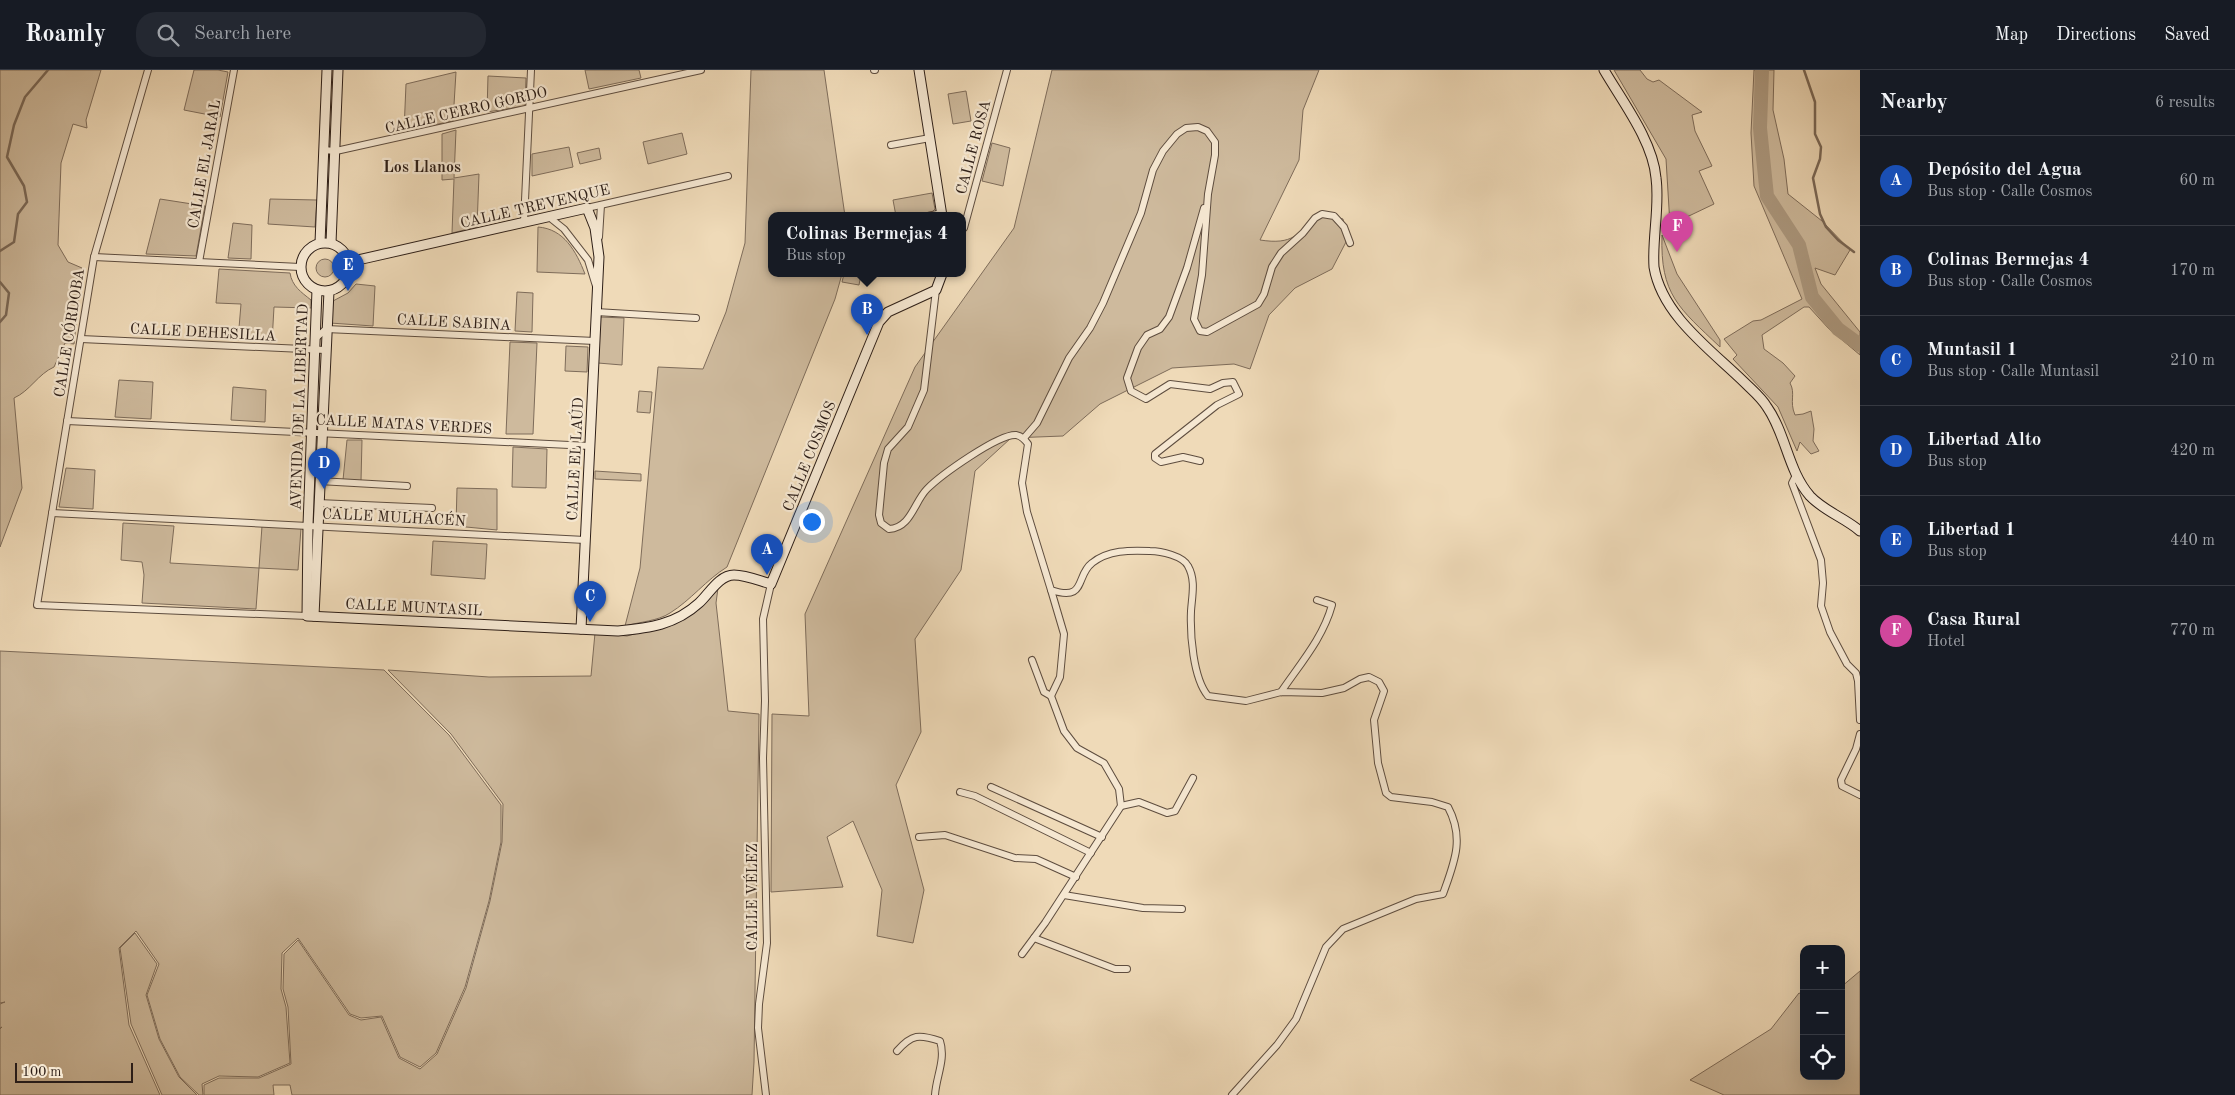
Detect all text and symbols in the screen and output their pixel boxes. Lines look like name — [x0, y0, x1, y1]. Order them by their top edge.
search box — [136, 12, 486, 57]
icon: search — [154, 21, 182, 49]
text: Roamly — [25, 23, 106, 47]
text: Search here — [194, 25, 291, 44]
text: Map — [1995, 26, 2028, 44]
text: Directions — [2056, 26, 2136, 44]
text: Saved — [2164, 26, 2210, 44]
street label: CALLE CERRO GORDO — [384, 85, 549, 137]
text: Nearby — [1880, 92, 1948, 113]
text: 6 results — [2155, 95, 2215, 111]
street label: CALLE ROSA — [955, 98, 994, 196]
street label: CALLE EL JARAL — [187, 99, 224, 230]
district label: Los Llanos — [383, 160, 461, 176]
text: Depósito del Agua — [1927, 161, 2082, 180]
text: A — [1890, 173, 1902, 189]
text: 60 m — [2179, 173, 2215, 189]
street label: CALLE TREVENQUE — [459, 183, 612, 232]
text: Bus stop · Calle Cosmos — [1927, 184, 2093, 200]
pin: F — [1661, 211, 1693, 252]
popup — [768, 212, 966, 277]
text: Colinas Bermejas 4 — [786, 225, 948, 244]
text: Bus stop — [786, 248, 846, 264]
pin: E — [332, 250, 364, 291]
text: Colinas Bermejas 4 — [1927, 251, 2089, 270]
text: B — [1890, 263, 1902, 279]
text: 170 m — [2170, 263, 2215, 279]
street label: CALLE CÓRDOBA — [49, 267, 88, 399]
text: Bus stop · Calle Cosmos — [1927, 274, 2093, 290]
pin: B — [851, 294, 883, 335]
street label: AVENIDA DE LA LIBERTAD — [289, 303, 312, 511]
street label: CALLE SABINA — [396, 313, 512, 334]
street label: CALLE DEHESILLA — [129, 322, 277, 345]
text: Muntasil 1 — [1927, 341, 2017, 360]
text: C — [1891, 353, 1901, 369]
text: 210 m — [2170, 353, 2215, 369]
text: Bus stop · Calle Muntasil — [1927, 364, 2099, 380]
street label: CALLE EL LAÚD — [562, 397, 587, 521]
street label: CALLE COSMOS — [781, 399, 839, 514]
street label: CALLE MATAS VERDES — [315, 413, 492, 438]
text: Libertad Alto — [1927, 431, 2041, 450]
text: D — [1890, 443, 1902, 459]
text: 420 m — [2170, 443, 2215, 459]
pin: D — [308, 448, 340, 489]
text: Bus stop — [1927, 454, 1987, 470]
street label: CALLE MULHACÉN — [322, 504, 467, 530]
your location — [799, 509, 825, 535]
text: Libertad 1 — [1927, 521, 2016, 540]
text: E — [1890, 533, 1902, 549]
text: 440 m — [2170, 533, 2215, 549]
pin: A — [751, 534, 783, 575]
text: Bus stop — [1927, 544, 1987, 560]
pin: C — [574, 581, 606, 622]
street label: CALLE MUNTASIL — [345, 597, 483, 620]
text: Casa Rural — [1927, 611, 2020, 630]
text: F — [1891, 623, 1901, 639]
text: 770 m — [2170, 623, 2215, 639]
text: Hotel — [1927, 634, 1965, 650]
street label: CALLE VÉLEZ — [743, 843, 761, 951]
map controls — [1800, 945, 1845, 1080]
button: + — [1800, 945, 1845, 990]
button: − — [1800, 990, 1845, 1035]
button: locate — [1800, 1035, 1845, 1080]
scale bar — [15, 1060, 132, 1083]
text: 100 m — [22, 1065, 61, 1079]

